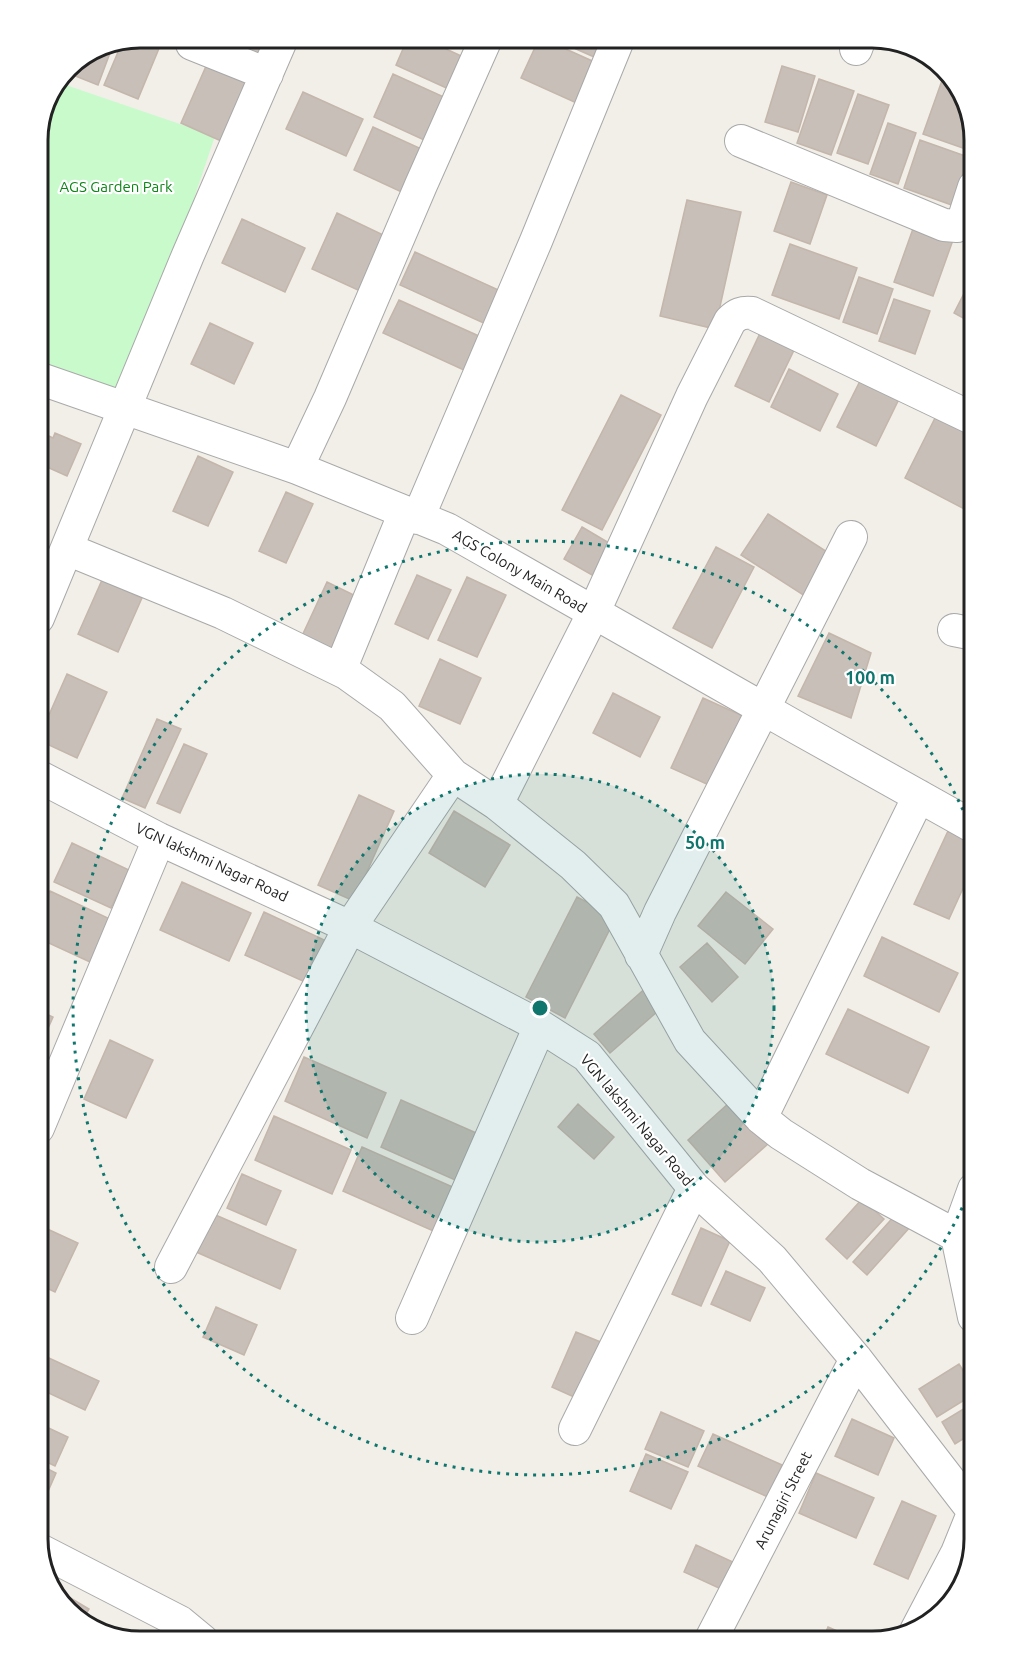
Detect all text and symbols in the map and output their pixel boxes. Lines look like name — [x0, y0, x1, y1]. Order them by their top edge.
park label: AGS Garden Park — [59, 178, 173, 195]
street label: AGS Colony Main Road — [450, 526, 590, 616]
text: 100 m — [845, 667, 895, 687]
street label: VGN lakshmi Nagar Road — [133, 819, 291, 905]
text: 50 m — [685, 832, 725, 852]
centre of rings — [530, 998, 550, 1018]
street label: VGN lakshmi Nagar Road — [577, 1051, 697, 1189]
street label: Arunagiri Street — [751, 1448, 815, 1552]

